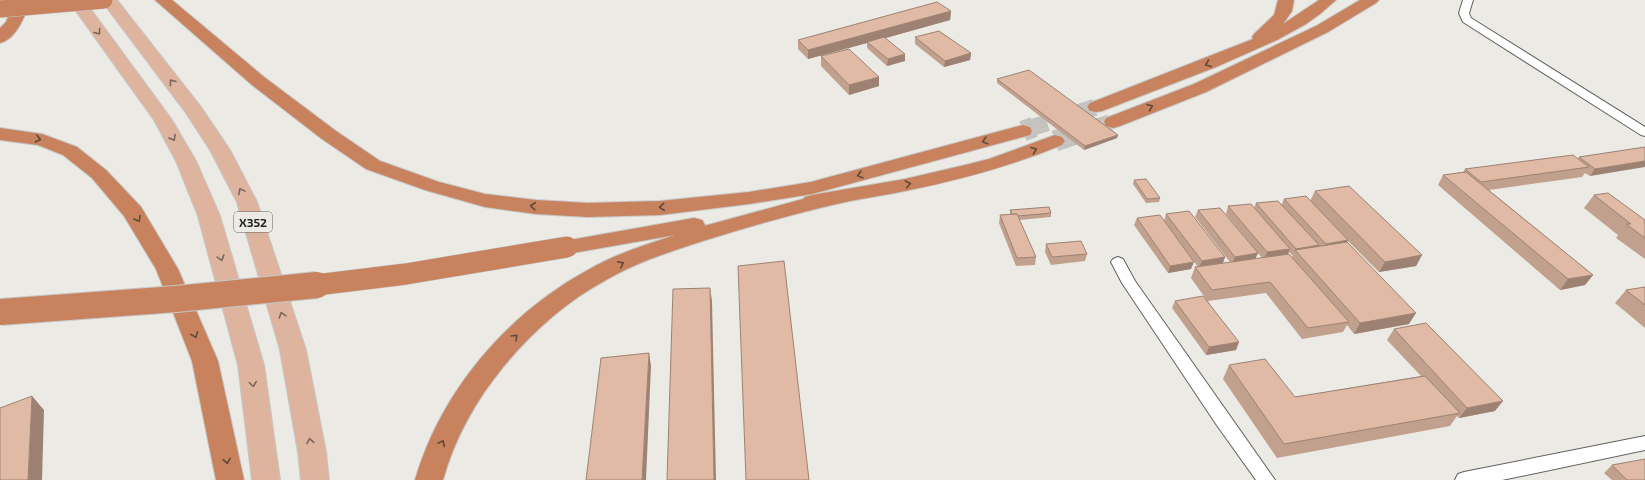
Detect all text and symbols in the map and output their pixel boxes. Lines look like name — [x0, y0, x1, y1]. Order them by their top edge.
one-way arrow — [94, 27, 101, 34]
one-way arrow — [1204, 59, 1212, 67]
one-way arrow — [170, 79, 177, 86]
one-way arrow — [1146, 104, 1153, 112]
one-way arrow — [168, 134, 176, 141]
one-way arrow — [35, 135, 42, 143]
one-way arrow — [982, 136, 989, 145]
one-way arrow — [1030, 147, 1037, 155]
one-way arrow — [856, 171, 863, 179]
one-way arrow — [905, 180, 912, 189]
one-way arrow — [238, 188, 246, 195]
one-way arrow — [530, 202, 536, 211]
one-way arrow — [659, 203, 666, 212]
road number: X352 — [234, 212, 272, 232]
one-way arrow — [133, 215, 140, 222]
one-way arrow — [216, 254, 225, 261]
one-way arrow — [617, 261, 624, 268]
one-way arrow — [278, 311, 287, 318]
one-way arrow — [190, 332, 198, 339]
one-way arrow — [510, 334, 518, 342]
one-way arrow — [248, 381, 257, 387]
one-way arrow — [306, 438, 315, 445]
one-way arrow — [437, 440, 444, 448]
one-way arrow — [222, 458, 230, 464]

